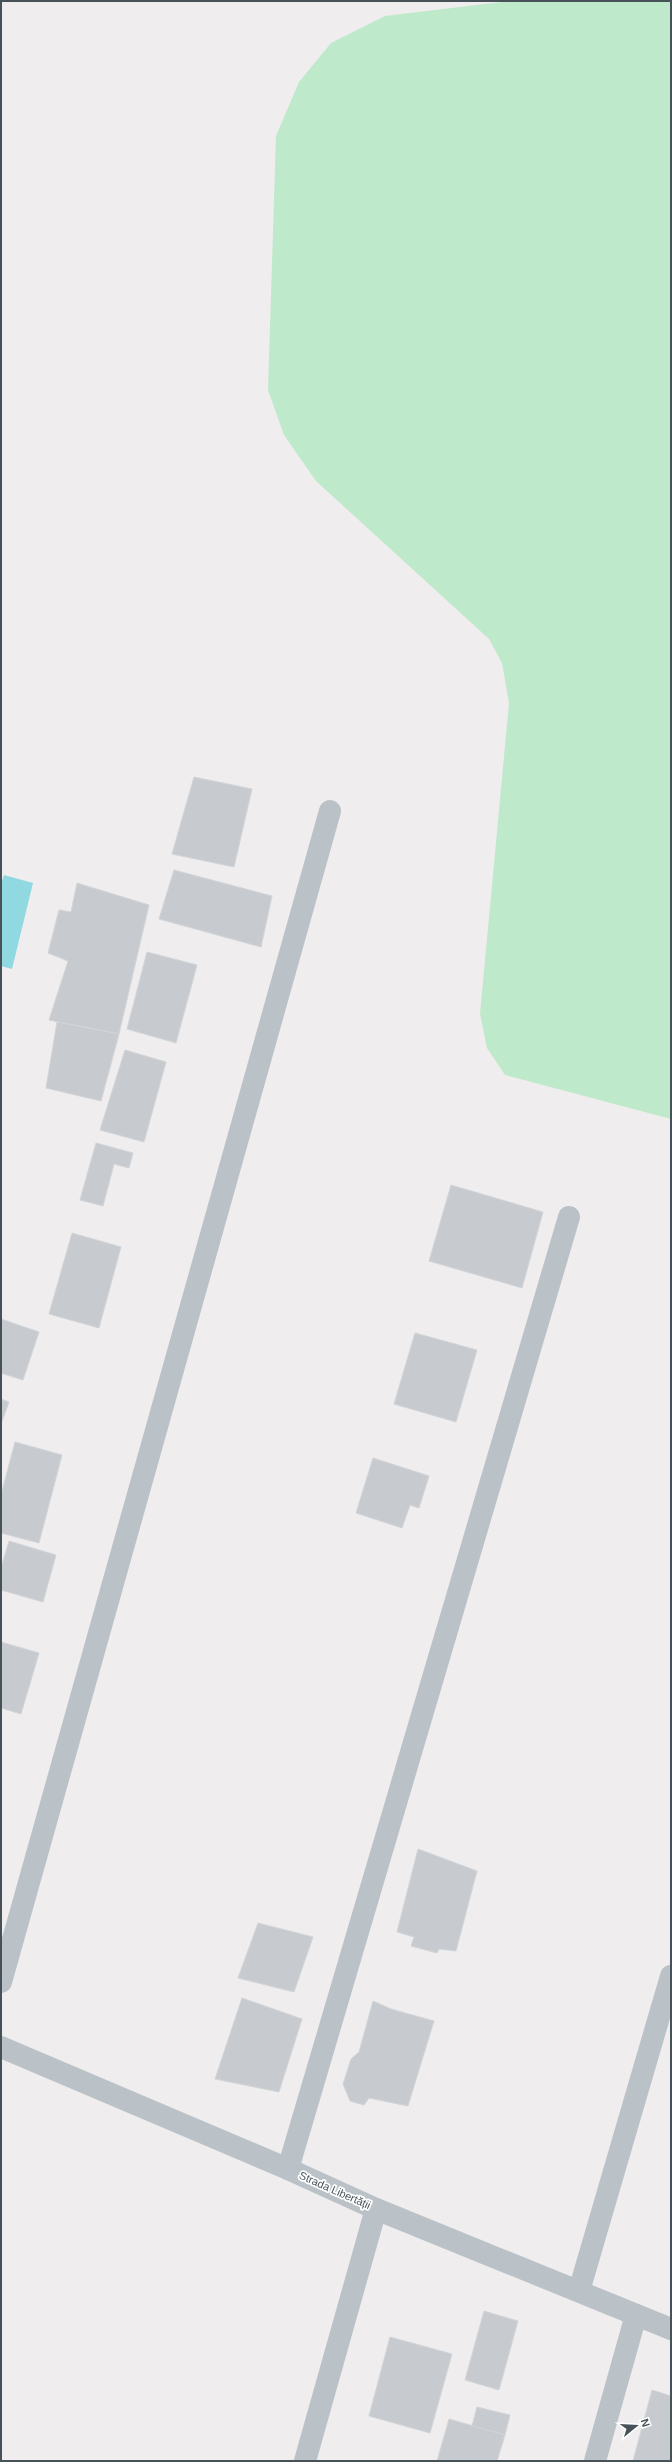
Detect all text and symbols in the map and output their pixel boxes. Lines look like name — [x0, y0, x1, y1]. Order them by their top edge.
street label: Strada Libertății — [297, 2169, 373, 2211]
north arrow — [616, 2406, 656, 2446]
text: N — [639, 2417, 652, 2429]

